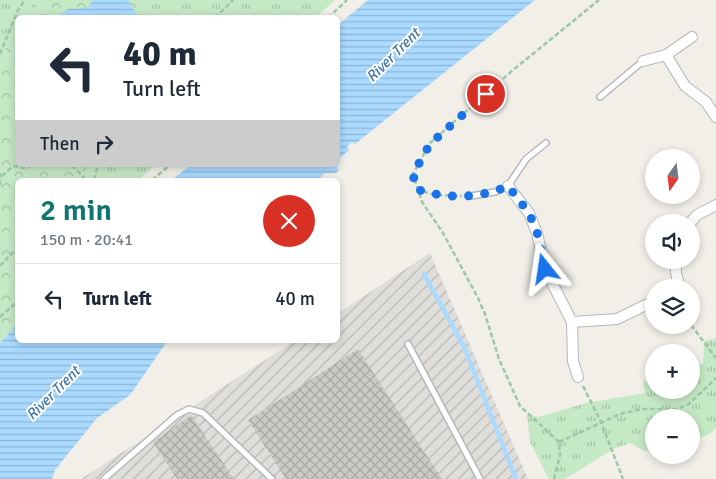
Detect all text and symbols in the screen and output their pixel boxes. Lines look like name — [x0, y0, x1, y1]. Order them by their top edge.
water label: River Trent — [362, 23, 425, 86]
text: 40 m — [123, 32, 197, 75]
icon: left — [40, 35, 105, 100]
pin — [465, 73, 507, 115]
text: Turn left — [123, 75, 201, 102]
icon: arrive — [472, 80, 500, 108]
icon: right — [90, 130, 118, 158]
text: Then — [40, 132, 80, 156]
north arrow — [645, 149, 700, 204]
map controls — [645, 149, 700, 464]
text: 2 min — [40, 192, 112, 229]
button: close — [263, 195, 315, 247]
button: sound — [645, 214, 700, 269]
text: 150 m · 20:41 — [40, 230, 133, 250]
position arrow — [518, 242, 570, 294]
button: layers — [645, 279, 700, 334]
icon: left — [40, 285, 68, 313]
text: Turn left — [83, 287, 152, 311]
text: 40 m — [275, 287, 315, 311]
button: + — [645, 344, 700, 399]
water label: River Trent — [22, 361, 85, 424]
button: − — [645, 409, 700, 464]

